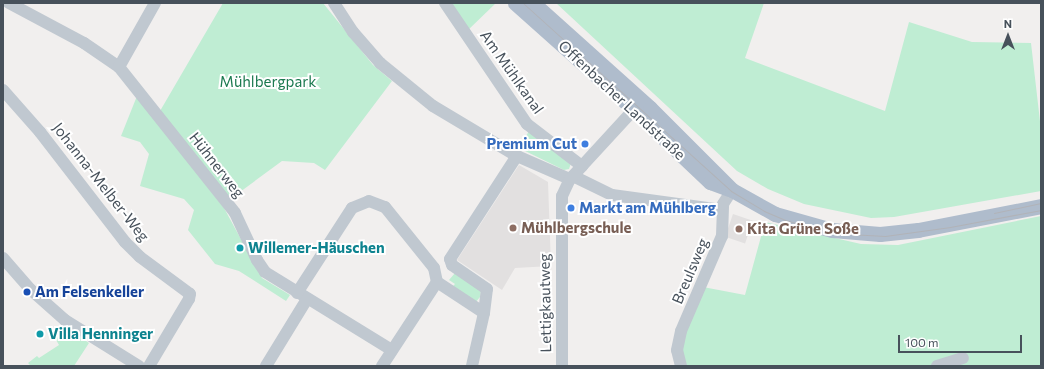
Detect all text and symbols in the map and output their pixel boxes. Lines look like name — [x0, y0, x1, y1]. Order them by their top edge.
north arrow — [988, 16, 1028, 56]
text: N — [1004, 17, 1012, 30]
street label: Am Mühlkanal — [477, 27, 547, 117]
street label: Offenbacher Landstraße — [555, 37, 689, 163]
park label: Mühlbergpark — [220, 73, 316, 91]
street label: Johanna-Melber-Weg — [49, 119, 153, 245]
street label: Hühnerweg — [186, 129, 248, 201]
place label: Premium Cut — [486, 135, 577, 153]
marker: Premium Cut — [580, 139, 590, 149]
place label: Markt am Mühlberg — [579, 199, 716, 217]
marker: Markt am Mühlberg — [566, 203, 576, 213]
place label: Mühlbergschule — [521, 219, 631, 237]
place label: Kita Grüne Soße — [747, 220, 859, 238]
marker: Mühlbergschule — [508, 223, 518, 233]
marker: Kita Grüne Soße — [734, 224, 744, 234]
street label: Breulsweg — [668, 235, 712, 307]
place label: Willemer-Häuschen — [248, 239, 385, 257]
marker: Willemer-Häuschen — [235, 243, 245, 253]
street label: Lettigkautweg — [535, 253, 555, 353]
place label: Am Felsenkeller — [35, 283, 144, 301]
marker: Am Felsenkeller — [22, 287, 32, 297]
place label: Villa Henninger — [48, 325, 153, 343]
scale bar — [900, 327, 1024, 353]
marker: Villa Henninger — [35, 329, 45, 339]
text: 100 m — [905, 335, 939, 349]

